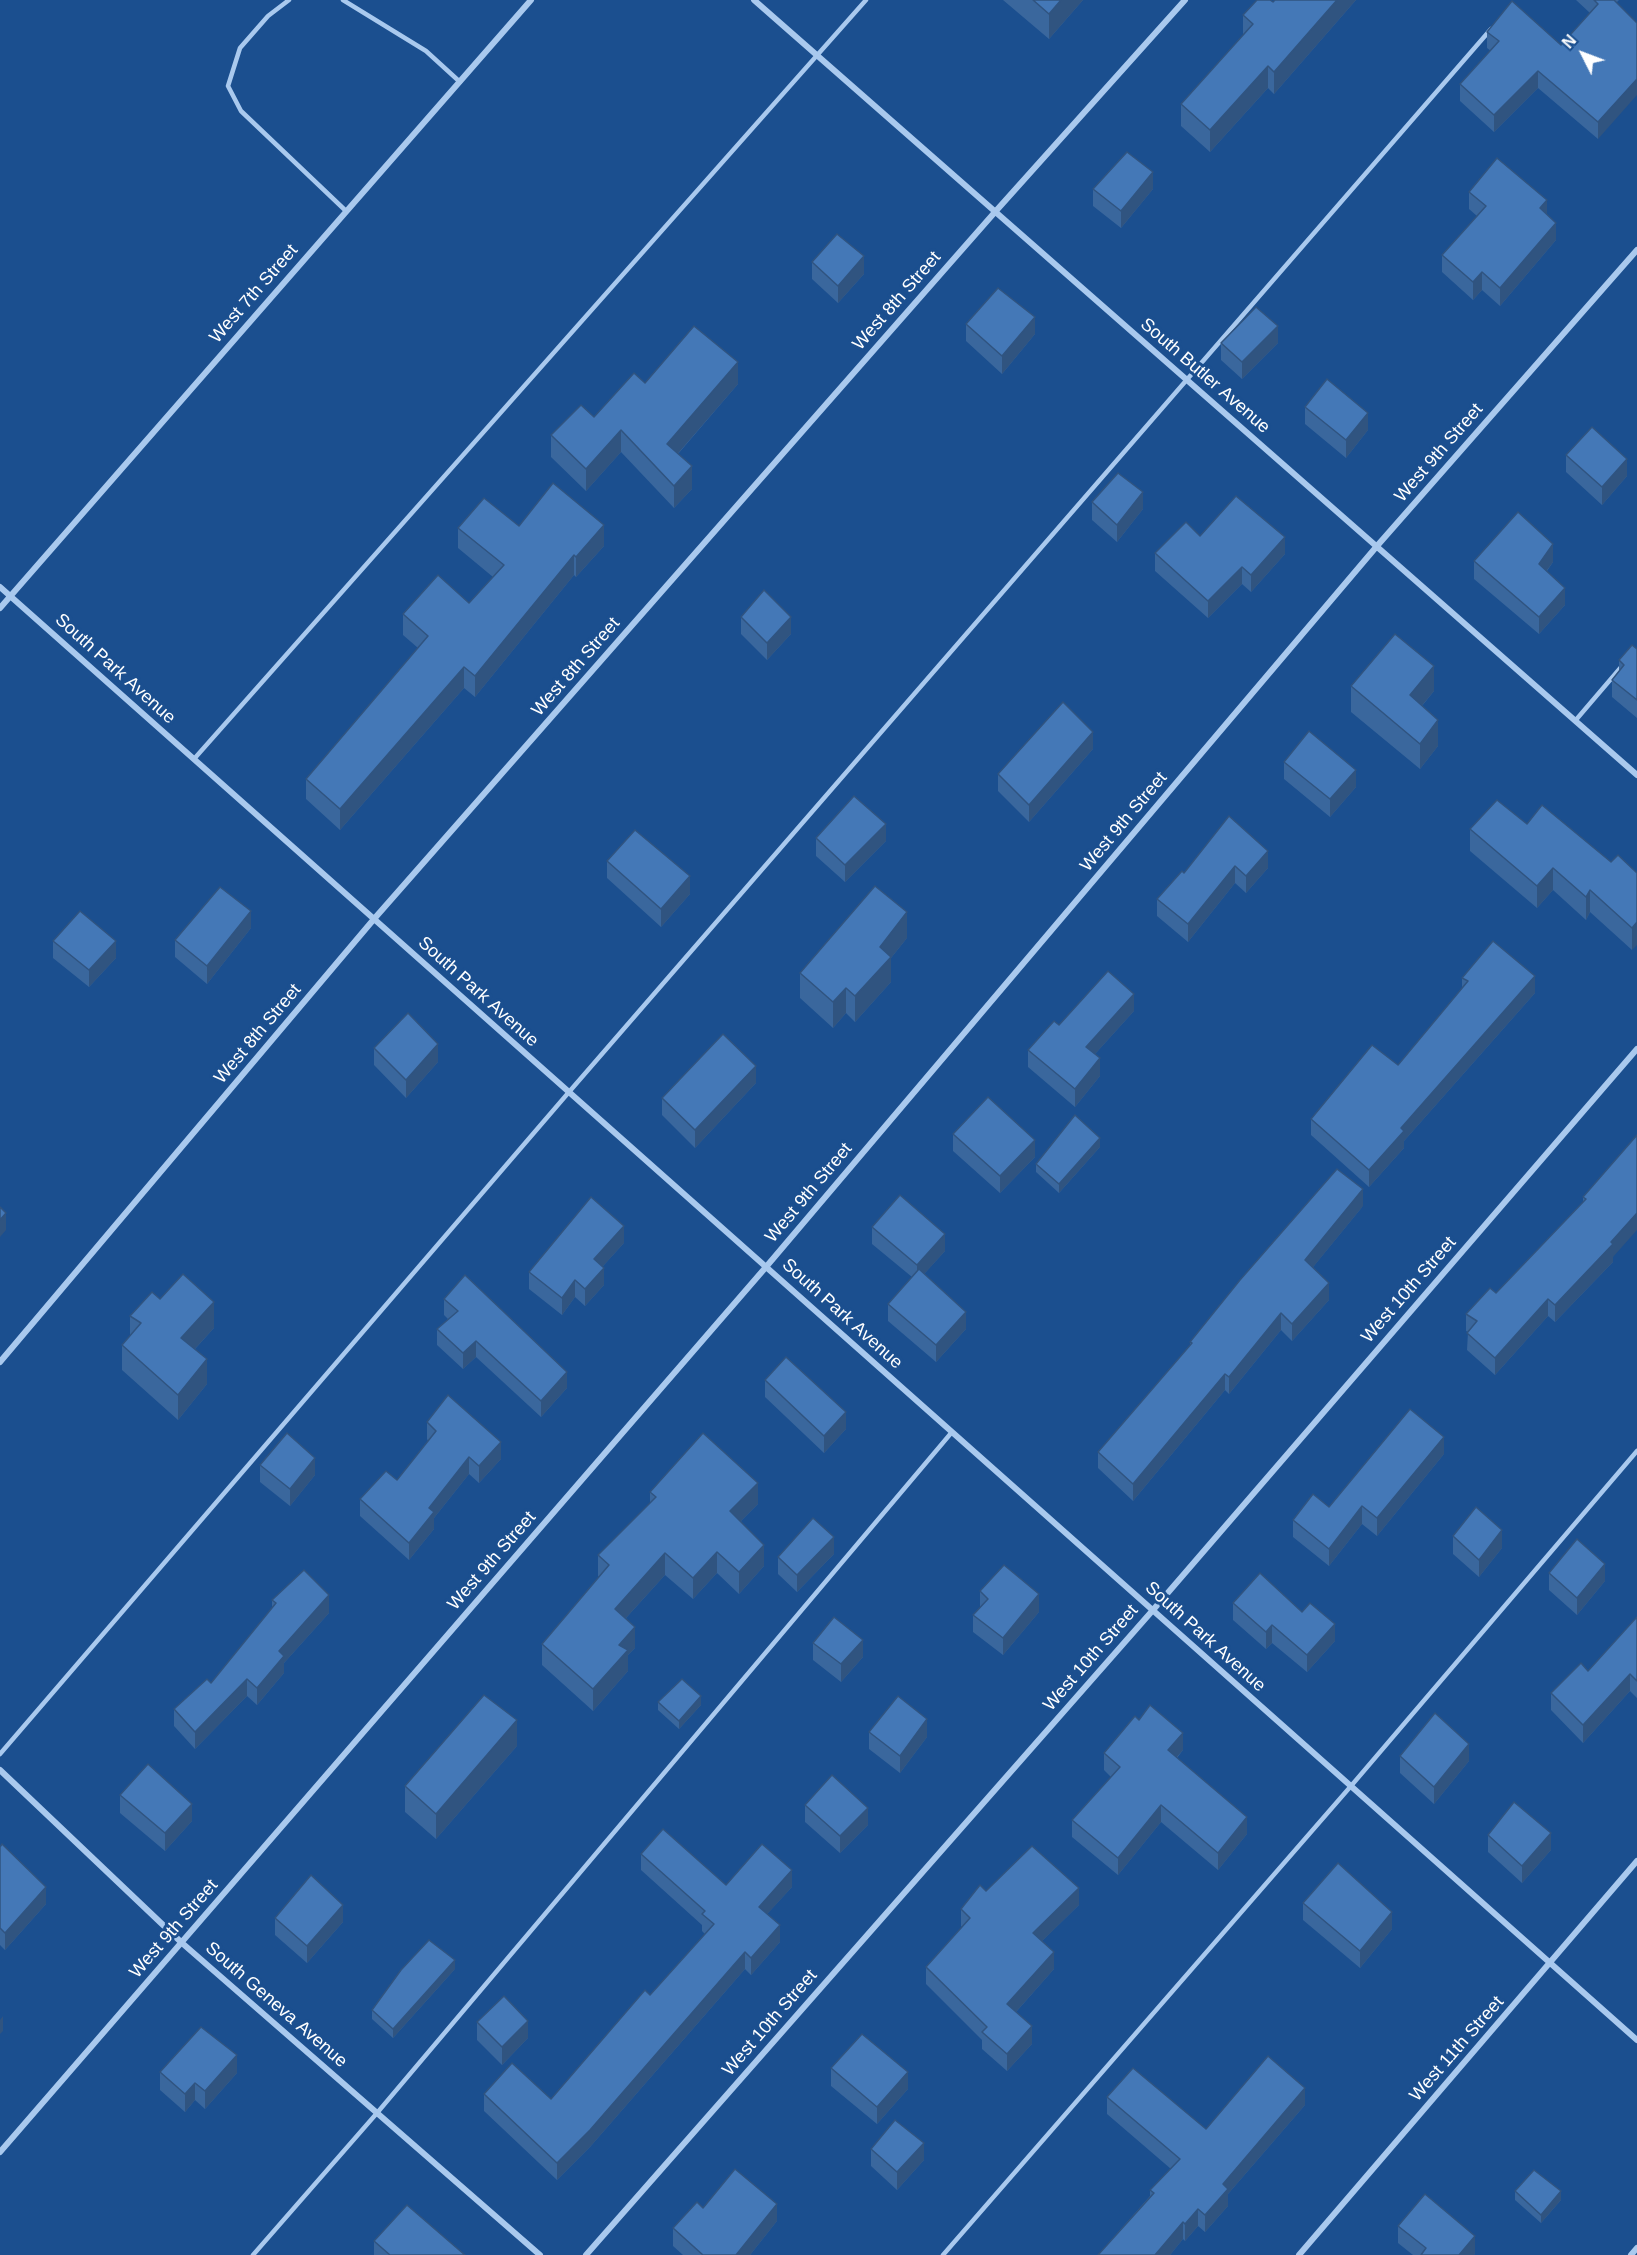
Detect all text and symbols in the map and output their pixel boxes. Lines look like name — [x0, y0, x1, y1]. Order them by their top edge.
north arrow — [1553, 24, 1613, 84]
text: N — [1559, 32, 1579, 52]
street label: West 7th Street — [205, 240, 303, 348]
street label: West 8th Street — [848, 247, 946, 355]
street label: South Butler Avenue — [1136, 314, 1274, 438]
street label: West 9th Street — [1390, 399, 1488, 507]
street label: South Park Avenue — [50, 609, 180, 729]
street label: West 8th Street — [527, 613, 625, 721]
street label: West 9th Street — [1076, 768, 1172, 876]
street label: South Park Avenue — [413, 932, 543, 1052]
street label: West 8th Street — [210, 980, 306, 1088]
street label: West 9th Street — [761, 1139, 857, 1247]
street label: West 10th Street — [1357, 1232, 1461, 1348]
street label: South Park Avenue — [777, 1254, 907, 1374]
street label: West 9th Street — [443, 1507, 541, 1615]
street label: South Park Avenue — [1140, 1577, 1270, 1697]
street label: West 10th Street — [1039, 1600, 1143, 1716]
street label: West 9th Street — [125, 1875, 223, 1983]
street label: South Geneva Avenue — [201, 1938, 351, 2072]
street label: West 10th Street — [718, 1965, 822, 2081]
street label: West 11th Street — [1405, 1992, 1509, 2106]

